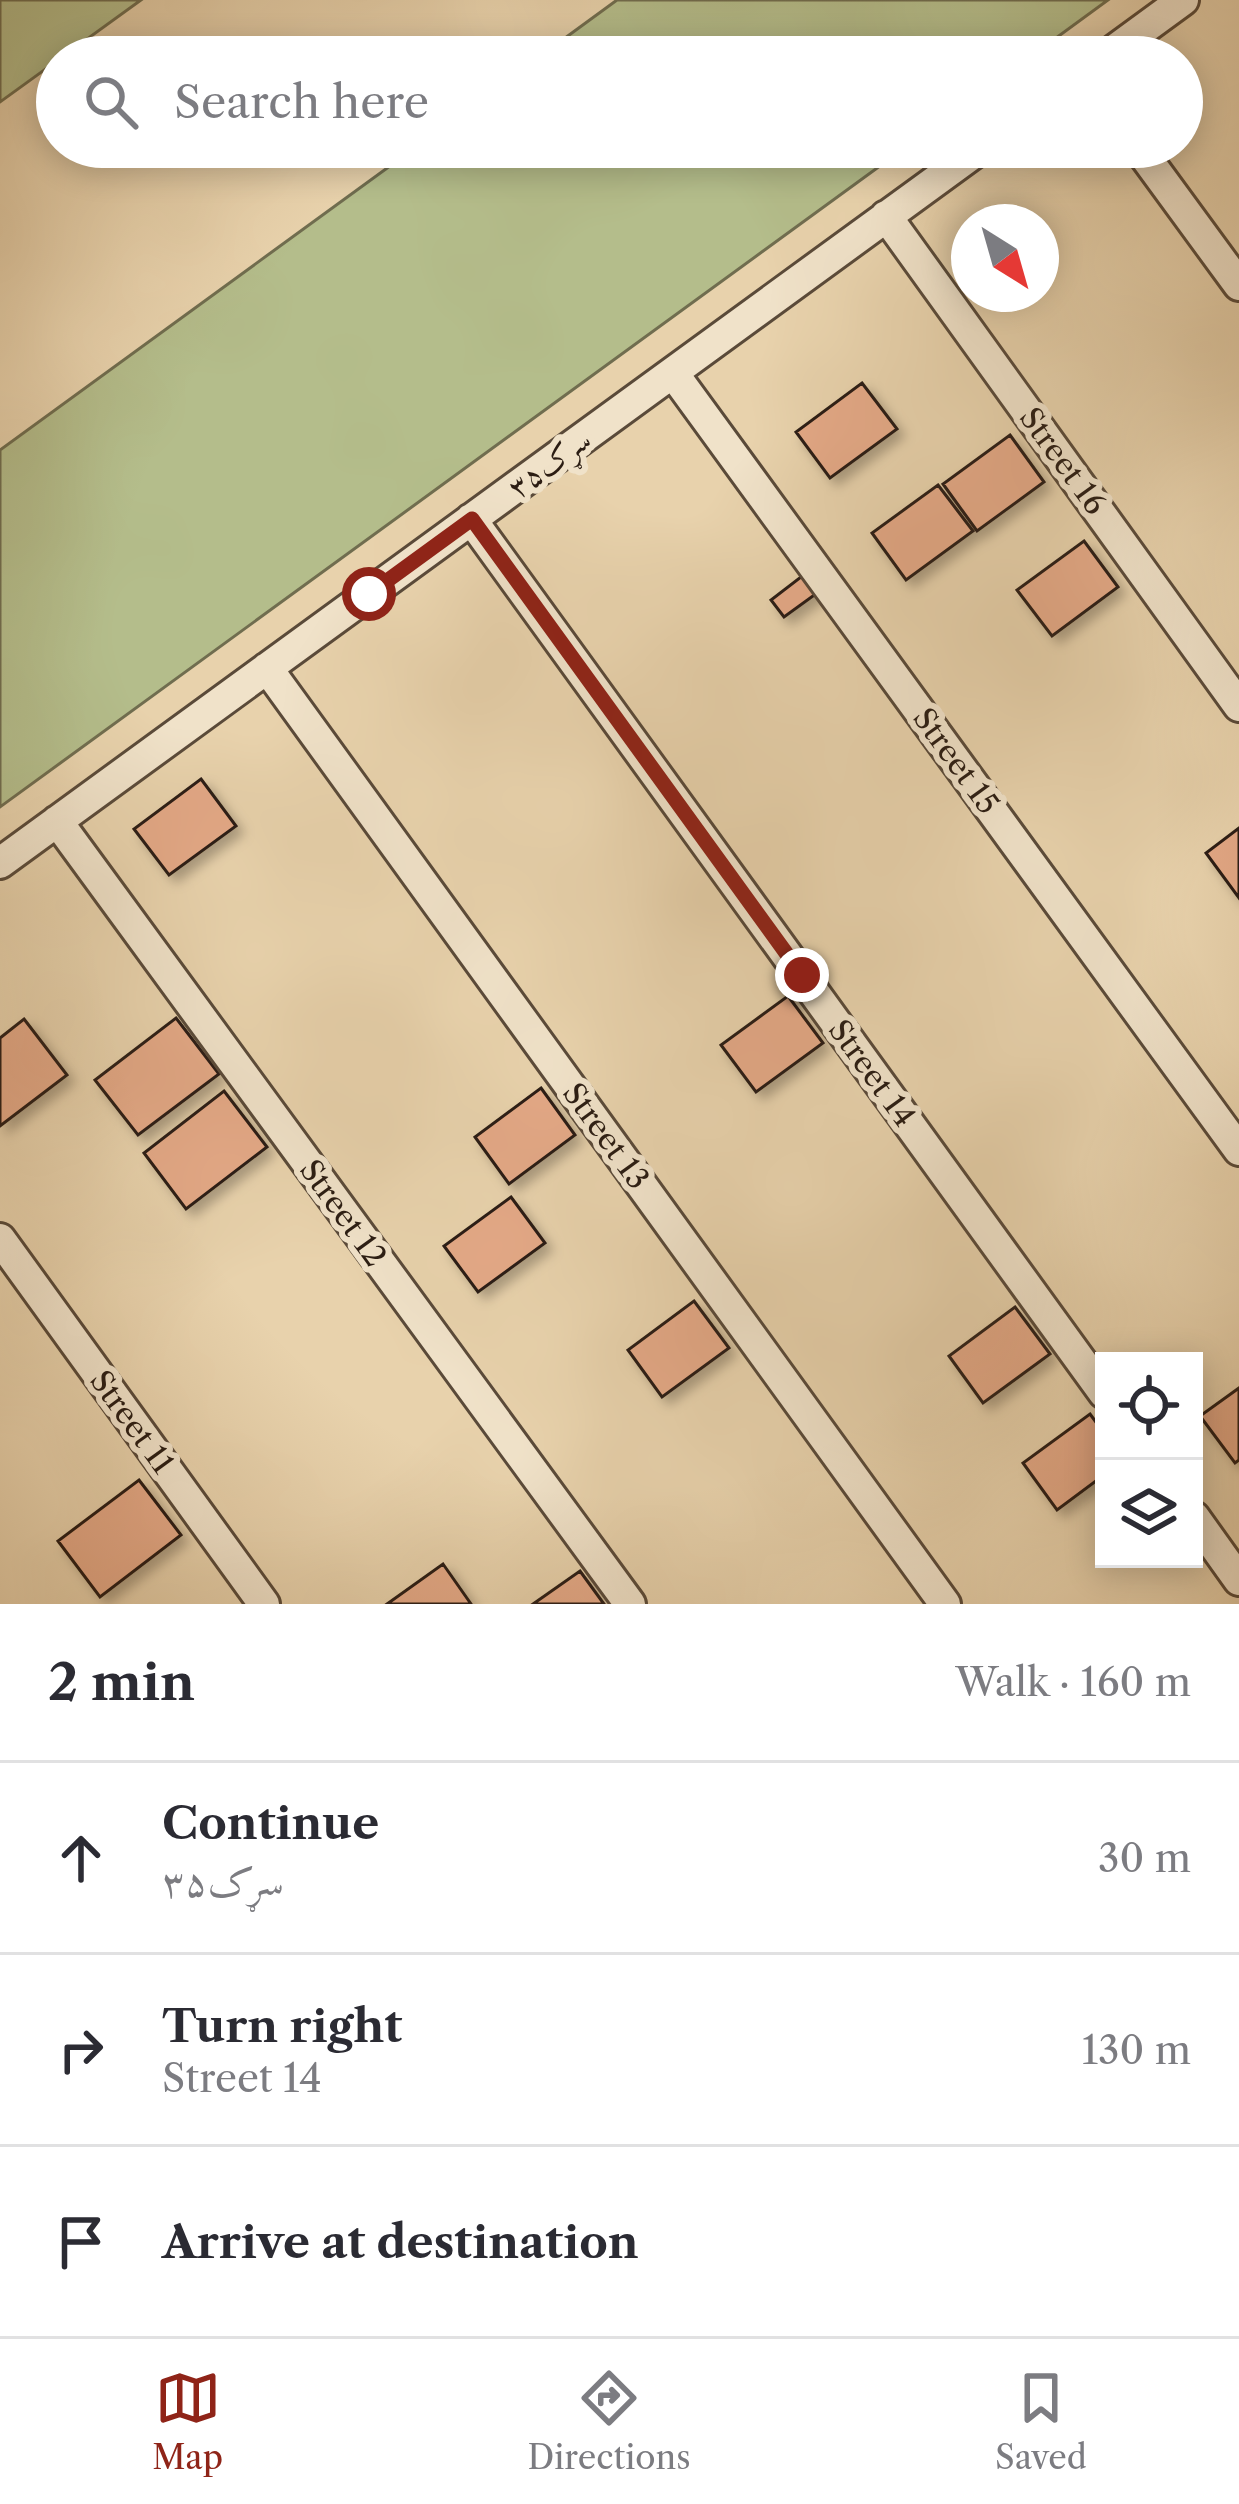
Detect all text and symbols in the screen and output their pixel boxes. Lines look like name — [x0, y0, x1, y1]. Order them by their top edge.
search box — [36, 36, 1203, 168]
icon: search — [78, 69, 144, 135]
text: Search here — [174, 74, 429, 130]
north arrow — [951, 204, 1059, 312]
street label: Street 16 — [1012, 400, 1114, 522]
street label: سړک۳۵ — [500, 420, 601, 510]
route start — [342, 567, 396, 621]
street label: Street 15 — [905, 701, 1007, 821]
route end — [775, 948, 829, 1002]
street label: Street 14 — [821, 1012, 923, 1134]
street label: Street 13 — [555, 1076, 657, 1196]
street label: Street 12 — [292, 1152, 394, 1274]
map controls — [1095, 1352, 1203, 1568]
button: locate — [1095, 1352, 1203, 1460]
street label: Street 11 — [82, 1363, 182, 1481]
button: layers — [1095, 1460, 1203, 1568]
text: 2 min — [48, 1651, 195, 1713]
text: Walk · 160 m — [955, 1658, 1191, 1706]
text: Continue — [162, 1795, 379, 1851]
icon: ahead — [48, 1825, 114, 1891]
text: 30 m — [1098, 1834, 1191, 1882]
text: سړک۳۵ — [162, 1857, 284, 1905]
text: Turn right — [162, 1998, 402, 2054]
icon: right — [48, 2017, 114, 2083]
text: 130 m — [1082, 2026, 1191, 2074]
text: Street 14 — [162, 2054, 322, 2102]
icon: arrive — [48, 2209, 114, 2275]
text: Arrive at destination — [162, 2214, 639, 2270]
tab: Map — [152, 2365, 223, 2478]
tab: Directions — [528, 2365, 691, 2478]
tab: Saved — [995, 2365, 1087, 2478]

